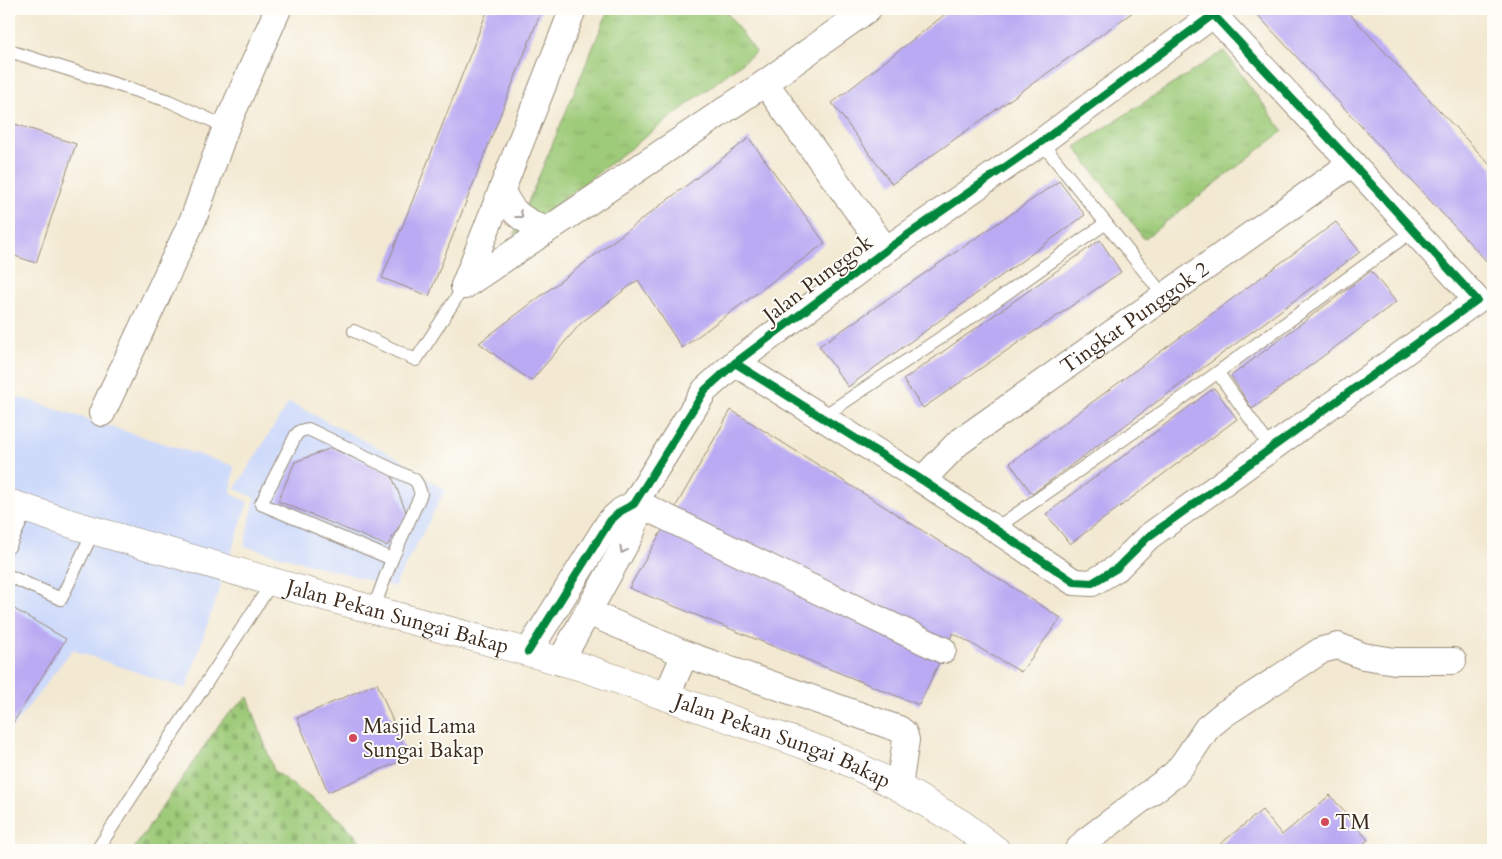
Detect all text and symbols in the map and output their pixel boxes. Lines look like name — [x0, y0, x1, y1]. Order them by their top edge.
one-way arrow — [514, 209, 523, 218]
street label: Jalan Punggok — [755, 228, 879, 332]
street label: Tingkat Punggok 2 — [1054, 255, 1215, 380]
one-way arrow — [619, 544, 629, 553]
street label: Jalan Pekan Sungai Bakap — [280, 571, 512, 661]
street label: Jalan Pekan Sungai Bakap — [668, 685, 896, 795]
place label: Masjid Lama Sungai Bakap — [363, 712, 484, 765]
marker: Masjid Lama Sungai Bakap — [347, 732, 359, 744]
place label: TM — [1335, 808, 1370, 837]
marker: TM — [1319, 816, 1331, 828]

